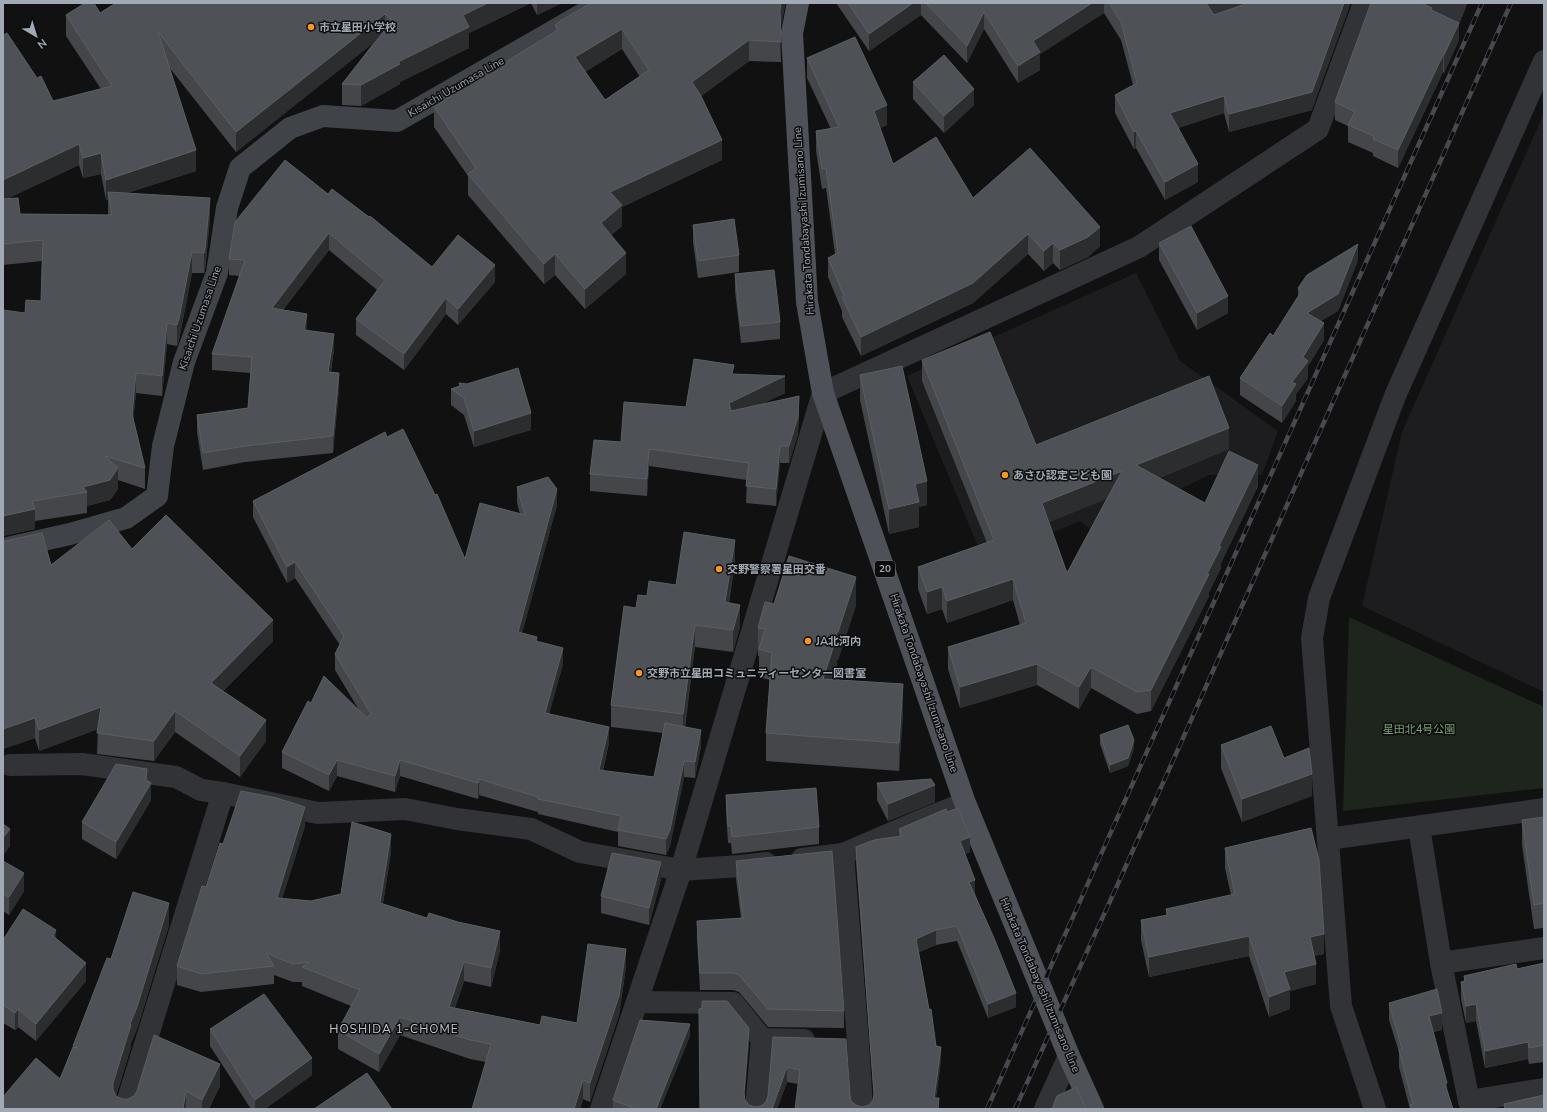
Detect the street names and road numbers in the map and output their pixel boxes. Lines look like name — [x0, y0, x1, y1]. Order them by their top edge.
street label: Kisaichi Uzumasa Line — [405, 53, 507, 121]
street label: Hirakata Tondabayashi Izumisano Line — [790, 126, 818, 315]
street label: Kisaichi Uzumasa Line — [175, 264, 225, 372]
road number: 20 — [875, 561, 895, 577]
street label: Hirakata Tondabayashi Izumisano Line — [886, 592, 962, 775]
street label: Hirakata Tondabayashi Izumisano Line — [996, 895, 1084, 1075]

